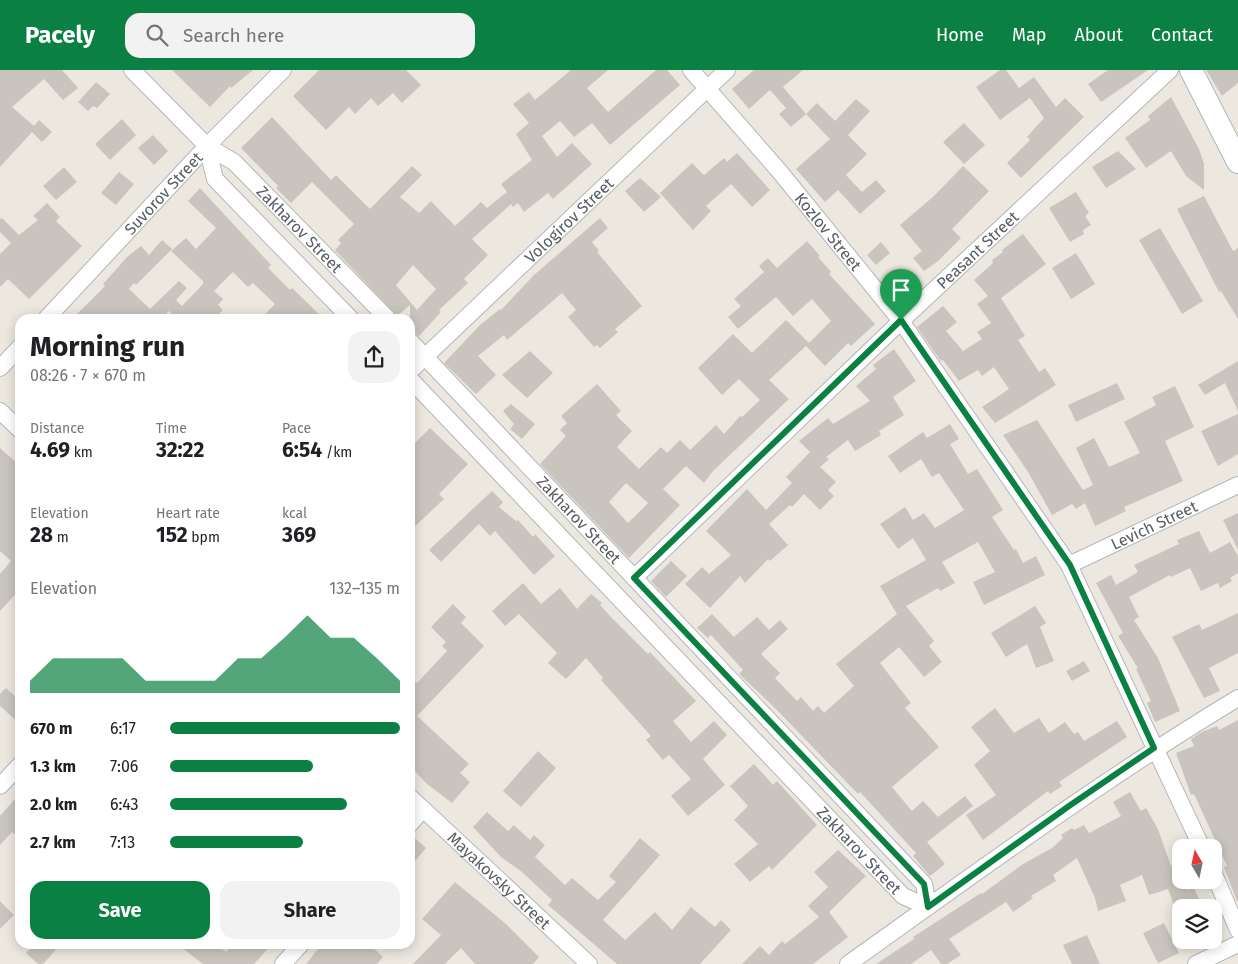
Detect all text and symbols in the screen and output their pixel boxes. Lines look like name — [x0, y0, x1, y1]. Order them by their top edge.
search box — [125, 13, 475, 58]
text: Pacely — [25, 21, 95, 49]
icon: search — [143, 21, 171, 49]
text: Search here — [183, 24, 284, 47]
text: Home — [936, 24, 984, 46]
text: Map — [1012, 24, 1046, 46]
text: About — [1074, 24, 1123, 46]
text: Contact — [1151, 24, 1213, 46]
street label: Suvorov Street — [120, 148, 206, 238]
street label: Vologirov Street — [520, 173, 617, 267]
street label: Zakharov Street — [253, 182, 346, 276]
street label: Kozlov Street — [791, 189, 866, 274]
street label: Peasant Street — [933, 207, 1022, 292]
pin — [880, 269, 922, 320]
icon: arrive — [887, 276, 915, 304]
text: Morning run — [30, 330, 185, 363]
button: share — [348, 331, 400, 383]
text: 08:26 · 7 × 670 m — [30, 366, 146, 385]
text: Distance — [30, 420, 84, 437]
text: Time — [156, 420, 187, 437]
text: Pace — [282, 420, 311, 437]
text: 4.69 — [30, 437, 70, 463]
text: 32:22 — [156, 437, 204, 463]
text: 6:54 — [282, 437, 322, 463]
text: km — [70, 444, 93, 461]
text: /km — [322, 444, 352, 461]
street label: Zakharov Street — [533, 472, 625, 568]
street label: Levich Street — [1108, 496, 1200, 553]
text: Elevation — [30, 505, 89, 522]
text: Heart rate — [156, 505, 220, 522]
text: kcal — [282, 505, 307, 522]
text: 28 — [30, 522, 53, 548]
text: 152 — [156, 522, 188, 548]
text: 369 — [282, 522, 316, 548]
text: m — [53, 529, 69, 546]
text: bpm — [188, 529, 220, 546]
text: Elevation — [30, 579, 97, 598]
text: 132–135 m — [329, 579, 400, 598]
text: 670 m — [30, 719, 73, 738]
text: 6:17 — [110, 719, 136, 738]
text: 1.3 km — [30, 757, 76, 776]
text: 7:06 — [110, 757, 138, 776]
text: 2.0 km — [30, 795, 77, 814]
text: 6:43 — [110, 795, 139, 814]
street label: Zakharov Street — [813, 802, 906, 898]
street label: Mayakovsky Street — [444, 828, 555, 933]
text: 2.7 km — [30, 833, 76, 852]
text: 7:13 — [110, 833, 135, 852]
north arrow — [1172, 839, 1222, 889]
map controls — [1172, 839, 1222, 949]
button: Save — [30, 881, 210, 939]
button: Share — [220, 881, 400, 939]
button: layers — [1172, 899, 1222, 949]

